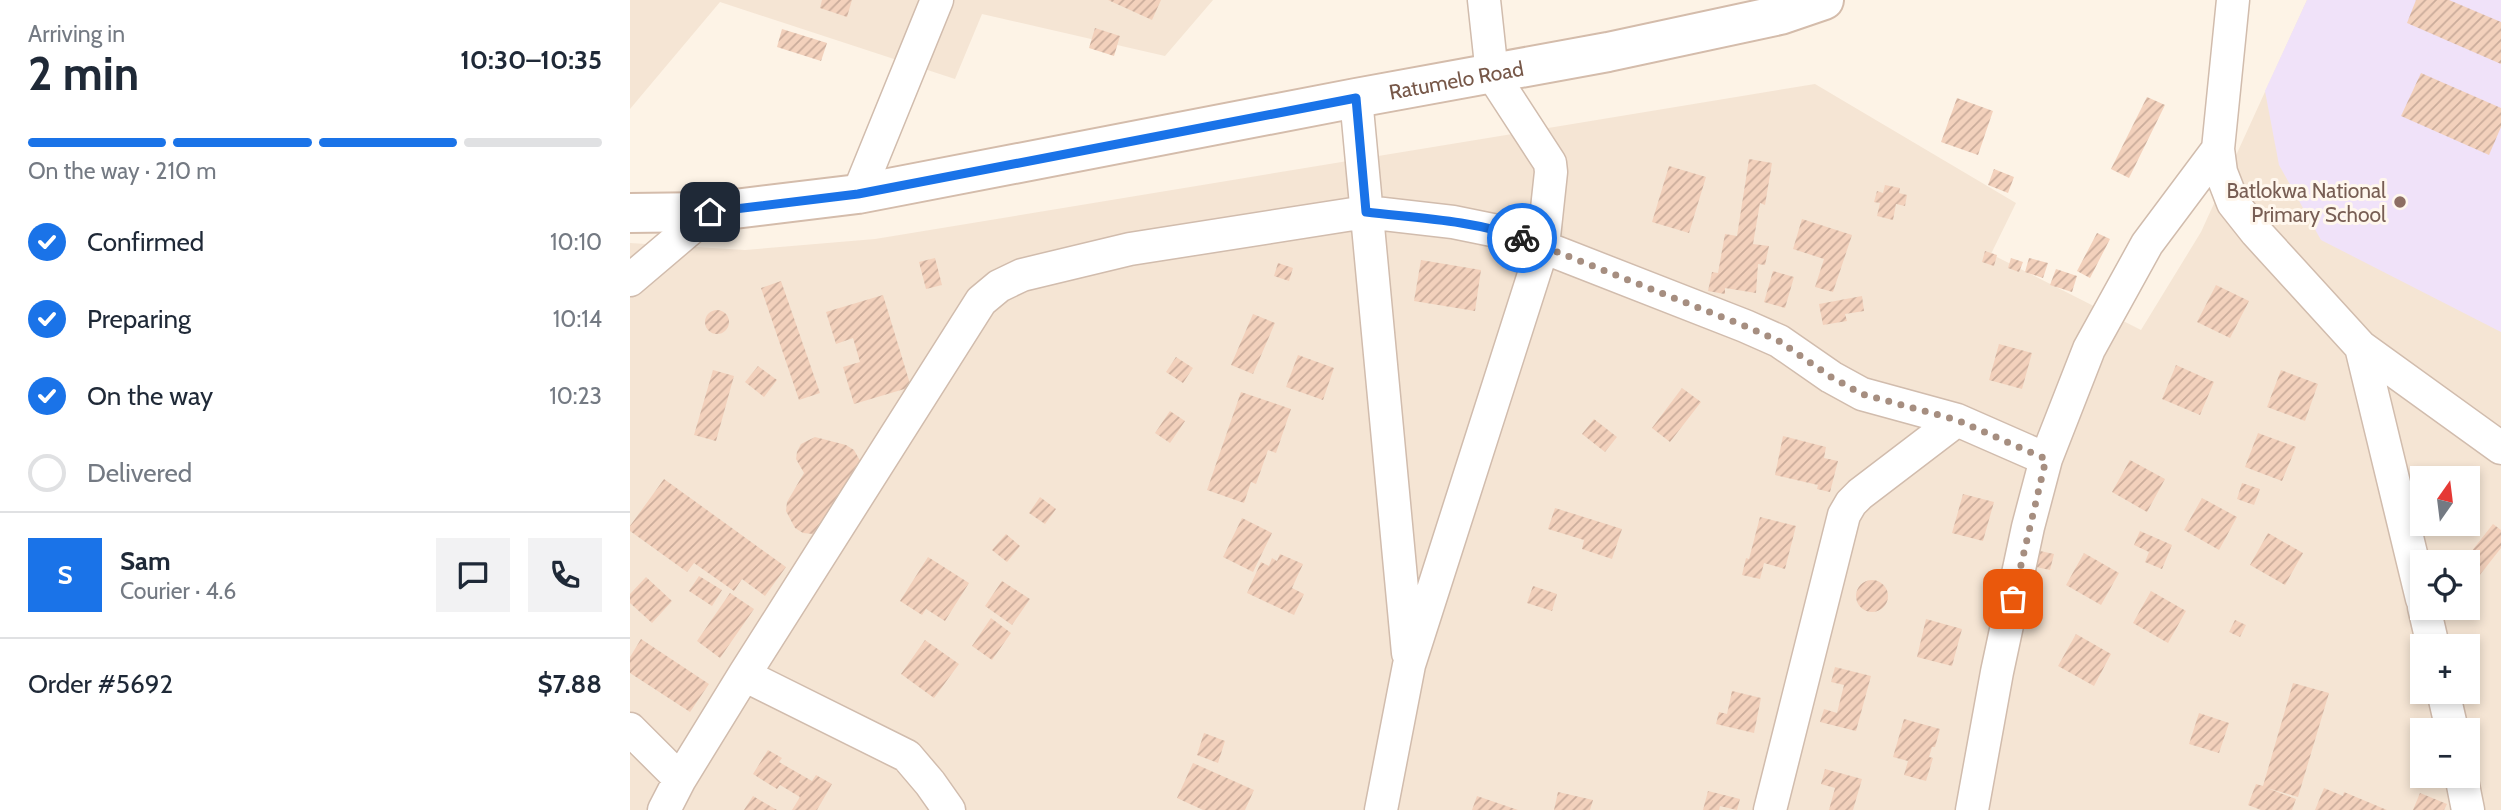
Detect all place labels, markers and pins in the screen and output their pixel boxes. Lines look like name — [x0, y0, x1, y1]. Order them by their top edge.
place label: Batlokwa National Primary School — [2226, 178, 2386, 227]
pin — [680, 182, 740, 242]
marker: Batlokwa National Primary School — [2392, 194, 2408, 210]
pin — [1983, 569, 2043, 629]

